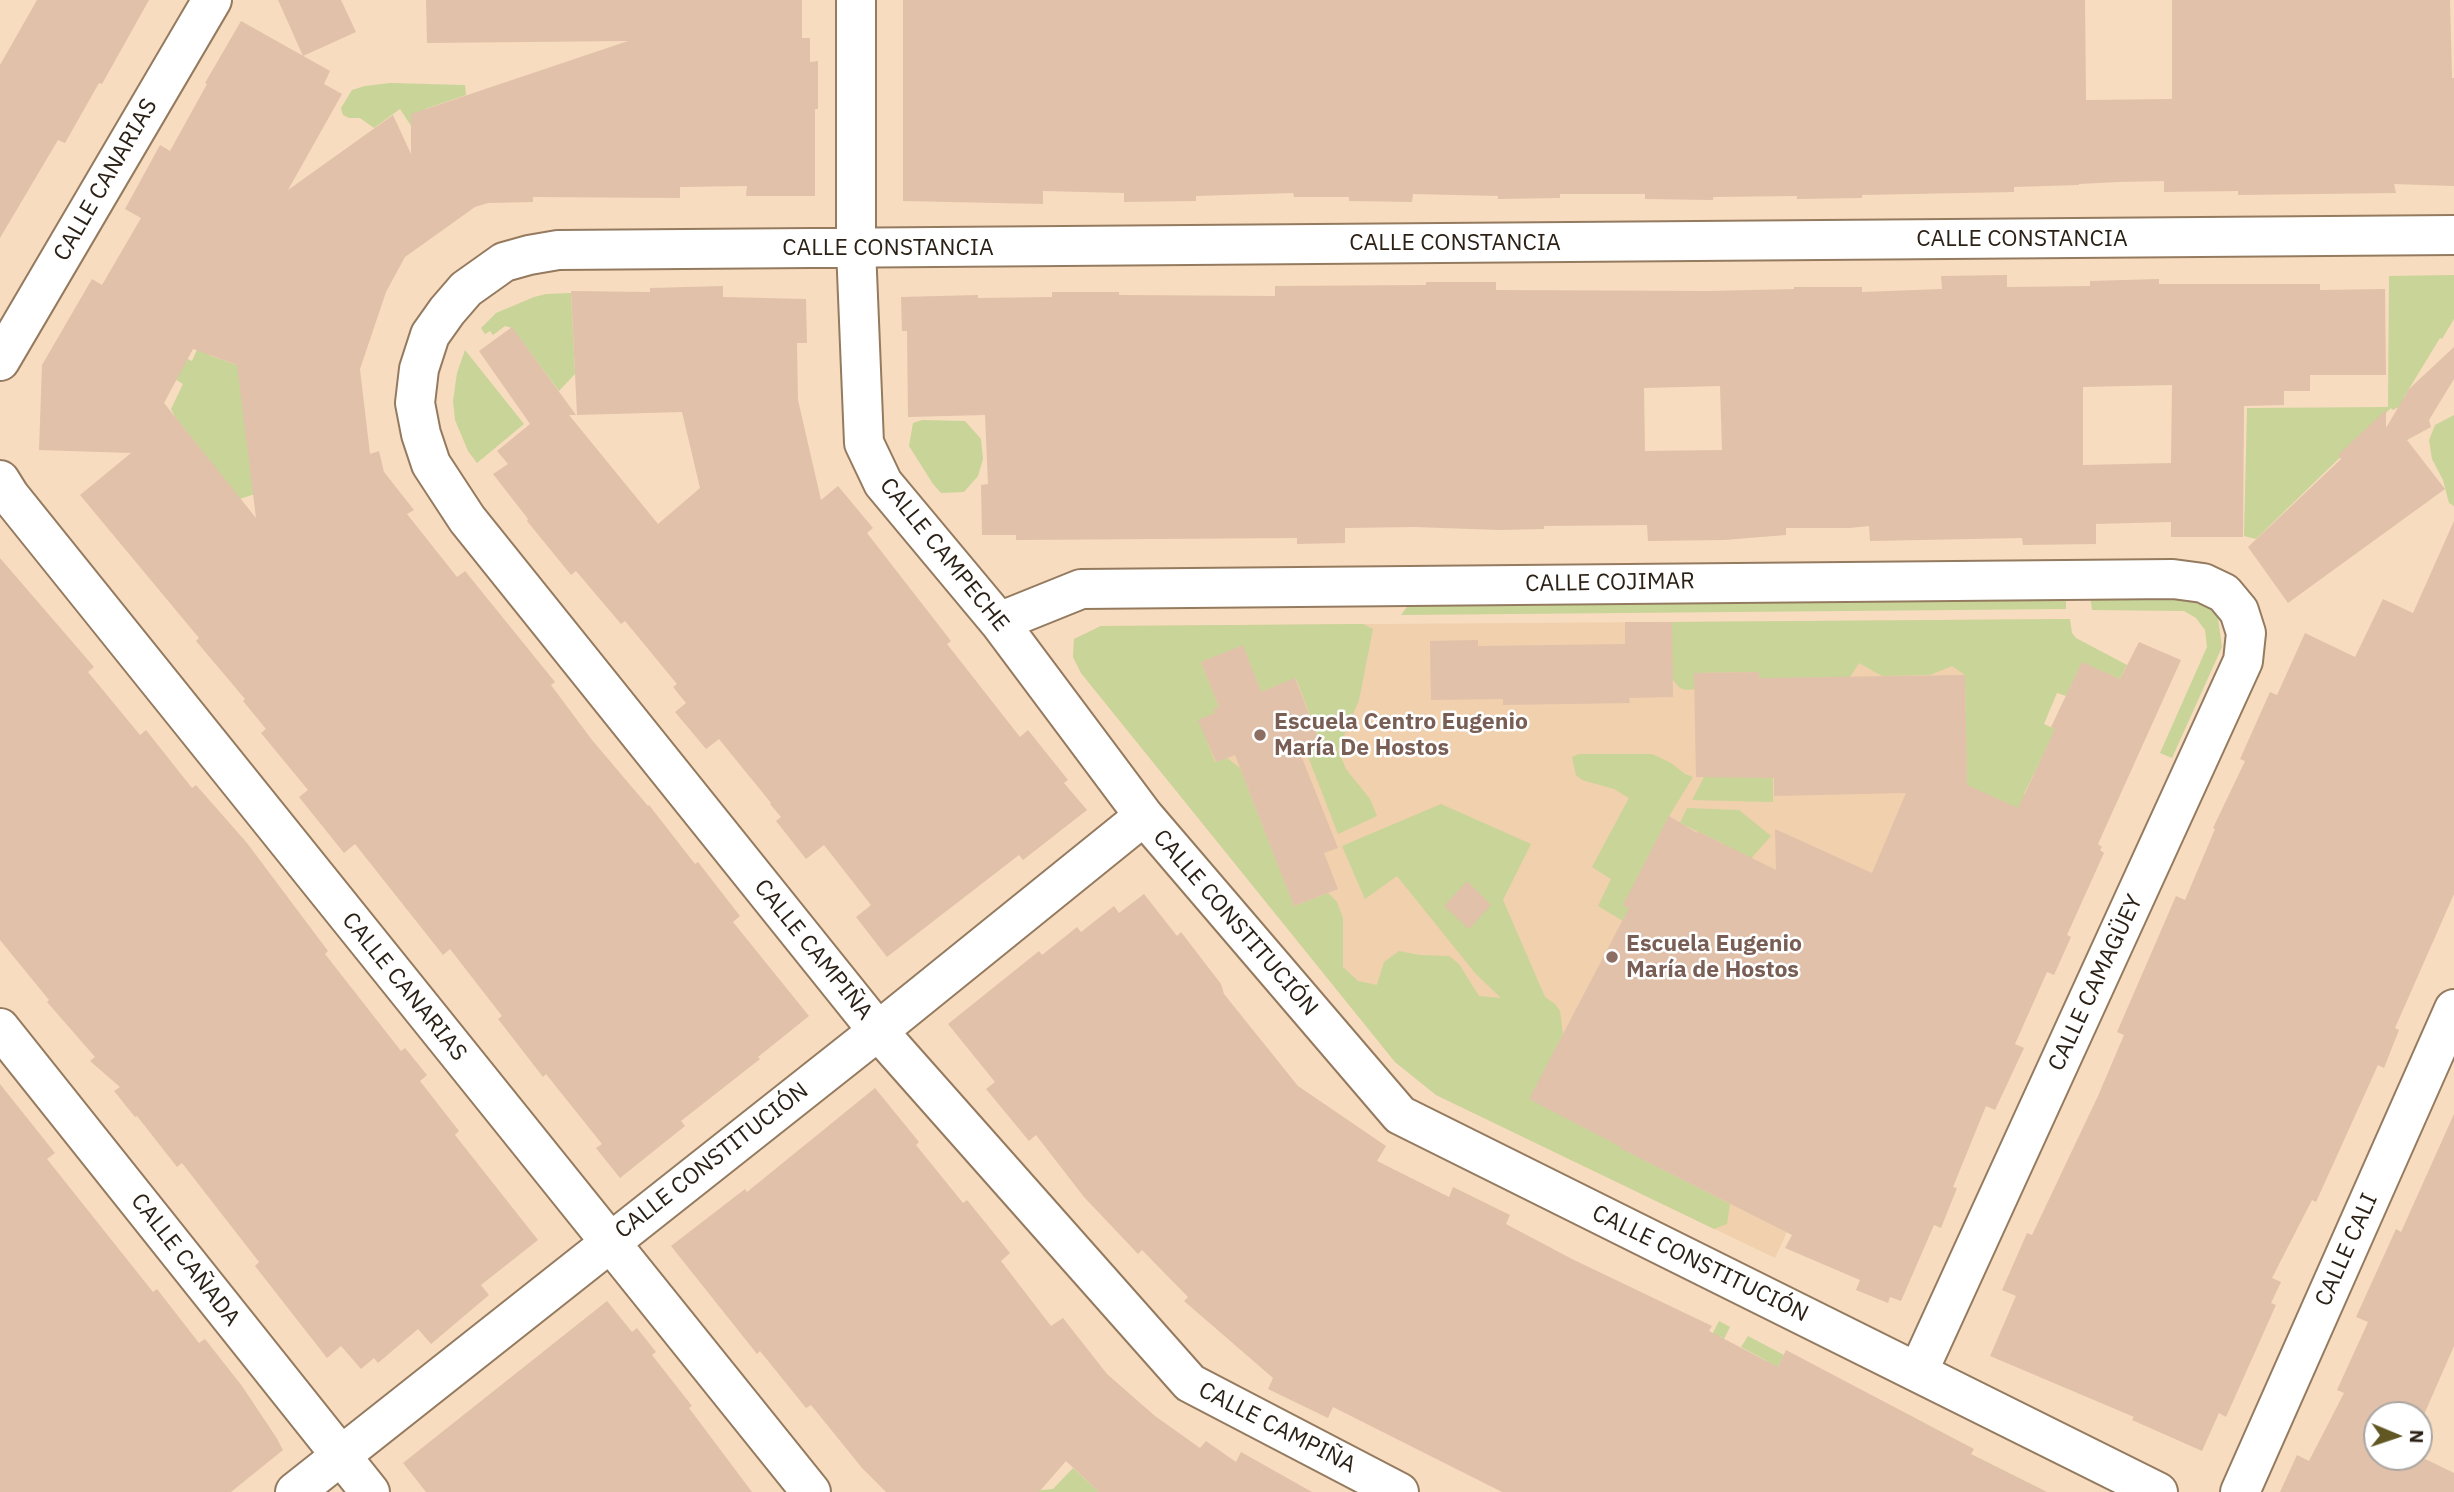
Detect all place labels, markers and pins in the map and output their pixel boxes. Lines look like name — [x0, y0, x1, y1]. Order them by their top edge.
place label: Escuela Centro Eugenio María De Hostos — [1274, 708, 1528, 762]
marker: Escuela Centro Eugenio María De Hostos — [1252, 727, 1268, 743]
place label: Escuela Eugenio María de Hostos — [1626, 930, 1802, 984]
marker: Escuela Eugenio María de Hostos — [1604, 949, 1620, 965]

